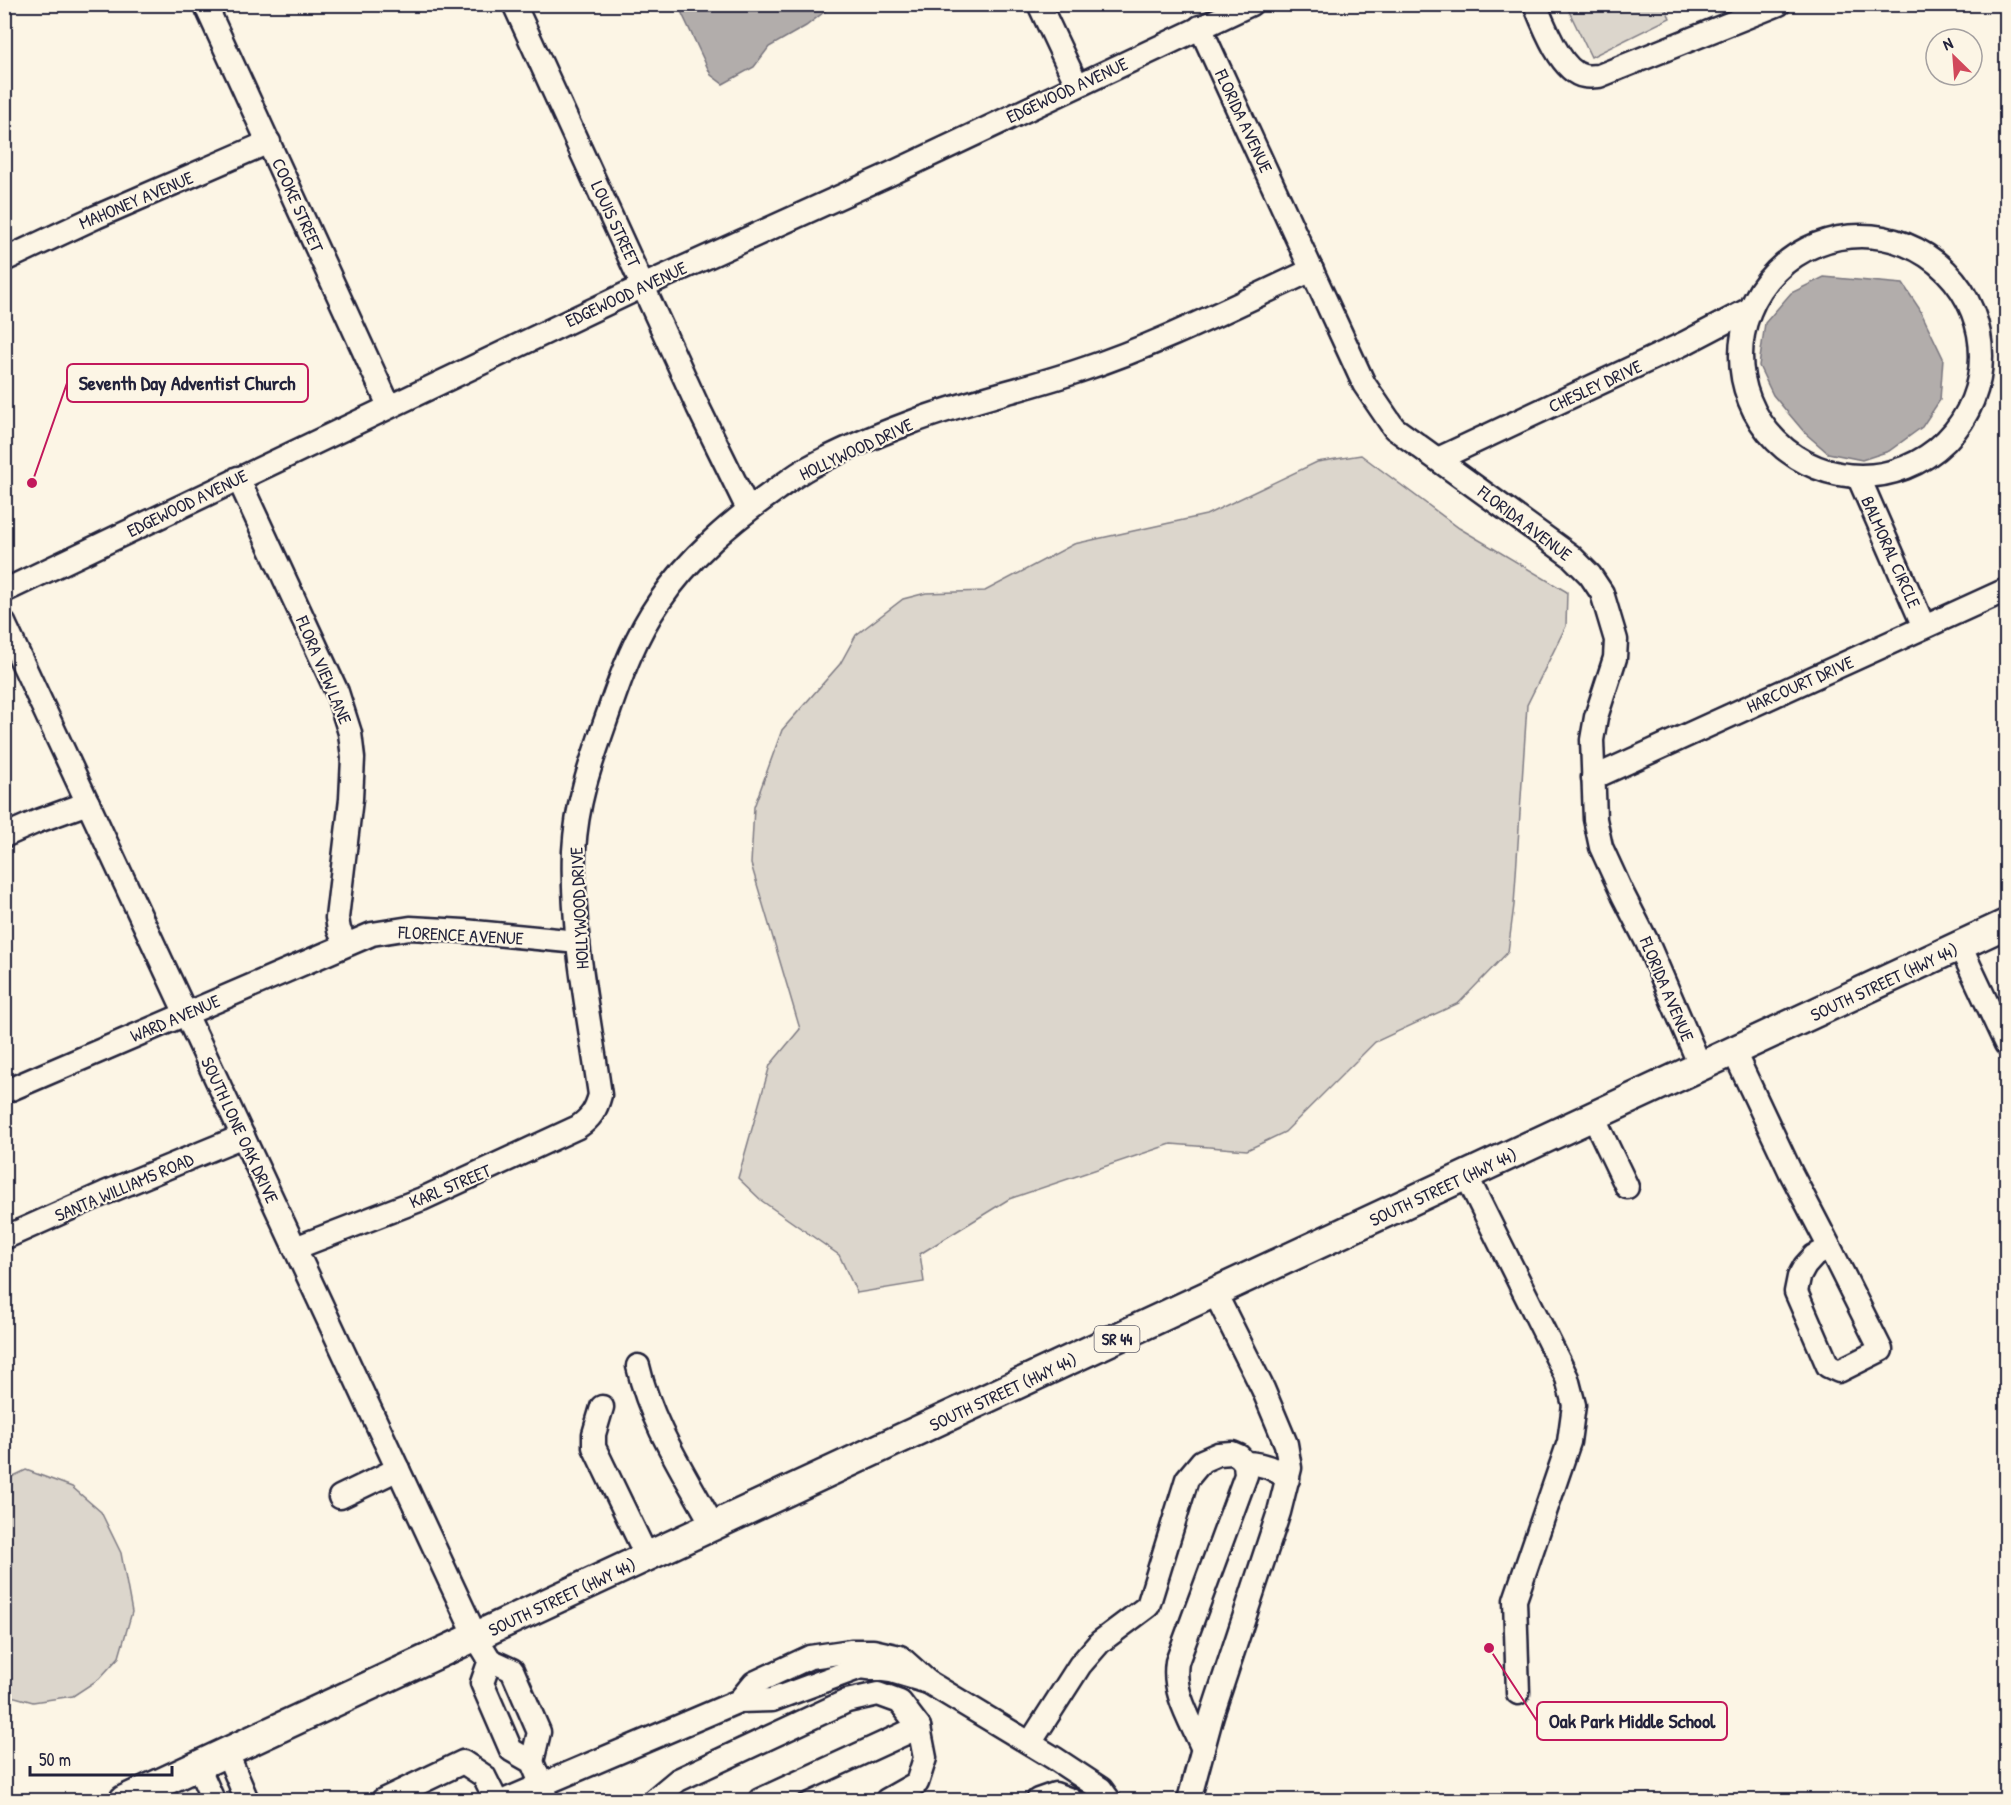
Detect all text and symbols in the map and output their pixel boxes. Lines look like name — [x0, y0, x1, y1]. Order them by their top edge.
north arrow — [1924, 27, 1984, 87]
text: N — [1939, 31, 1957, 55]
street label: EDGEWOOD AVENUE — [1002, 51, 1132, 129]
street label: FLORIDA AVENUE — [1209, 64, 1279, 177]
street label: COOKE STREET — [266, 154, 330, 257]
street label: MAHONEY AVENUE — [75, 165, 197, 235]
street label: LOUIS STREET — [585, 177, 647, 272]
street label: EDGEWOOD AVENUE — [561, 255, 691, 333]
street label: CHESLEY DRIVE — [1544, 353, 1646, 419]
callout: Seventh Day Adventist Church — [67, 364, 308, 402]
text: Seventh Day Adventist Church — [79, 369, 296, 397]
street label: HOLLYWOOD DRIVE — [795, 412, 917, 486]
street label: EDGEWOOD AVENUE — [123, 463, 251, 543]
street label: FLORIDA AVENUE — [1472, 479, 1577, 567]
street label: BALMORAL CIRCLE — [1855, 492, 1927, 612]
street label: FLORA VIEW LANE — [290, 611, 358, 728]
street label: HARCOURT DRIVE — [1742, 649, 1858, 719]
street label: HOLLYWOOD DRIVE — [563, 846, 595, 970]
street label: FLORENCE AVENUE — [397, 919, 524, 951]
street label: FLORIDA AVENUE — [1633, 932, 1700, 1045]
street label: SOUTH STREET (HWY 44) — [1806, 937, 1962, 1027]
street label: WARD AVENUE — [126, 988, 224, 1048]
street label: SOUTH LONE OAK DRIVE — [195, 1053, 285, 1207]
street label: SOUTH STREET (HWY 44) — [1365, 1142, 1521, 1232]
street label: SANTA WILLIAMS ROAD — [51, 1146, 198, 1227]
street label: KARL STREET — [405, 1157, 495, 1214]
road number: SR 44 — [1094, 1326, 1140, 1352]
street label: SOUTH STREET (HWY 44) — [925, 1347, 1081, 1437]
street label: SOUTH STREET (HWY 44) — [484, 1552, 640, 1642]
callout: Oak Park Middle School — [1537, 1702, 1727, 1740]
text: Oak Park Middle School — [1549, 1707, 1716, 1734]
scale bar — [30, 1739, 172, 1777]
text: 50 m — [39, 1747, 71, 1772]

